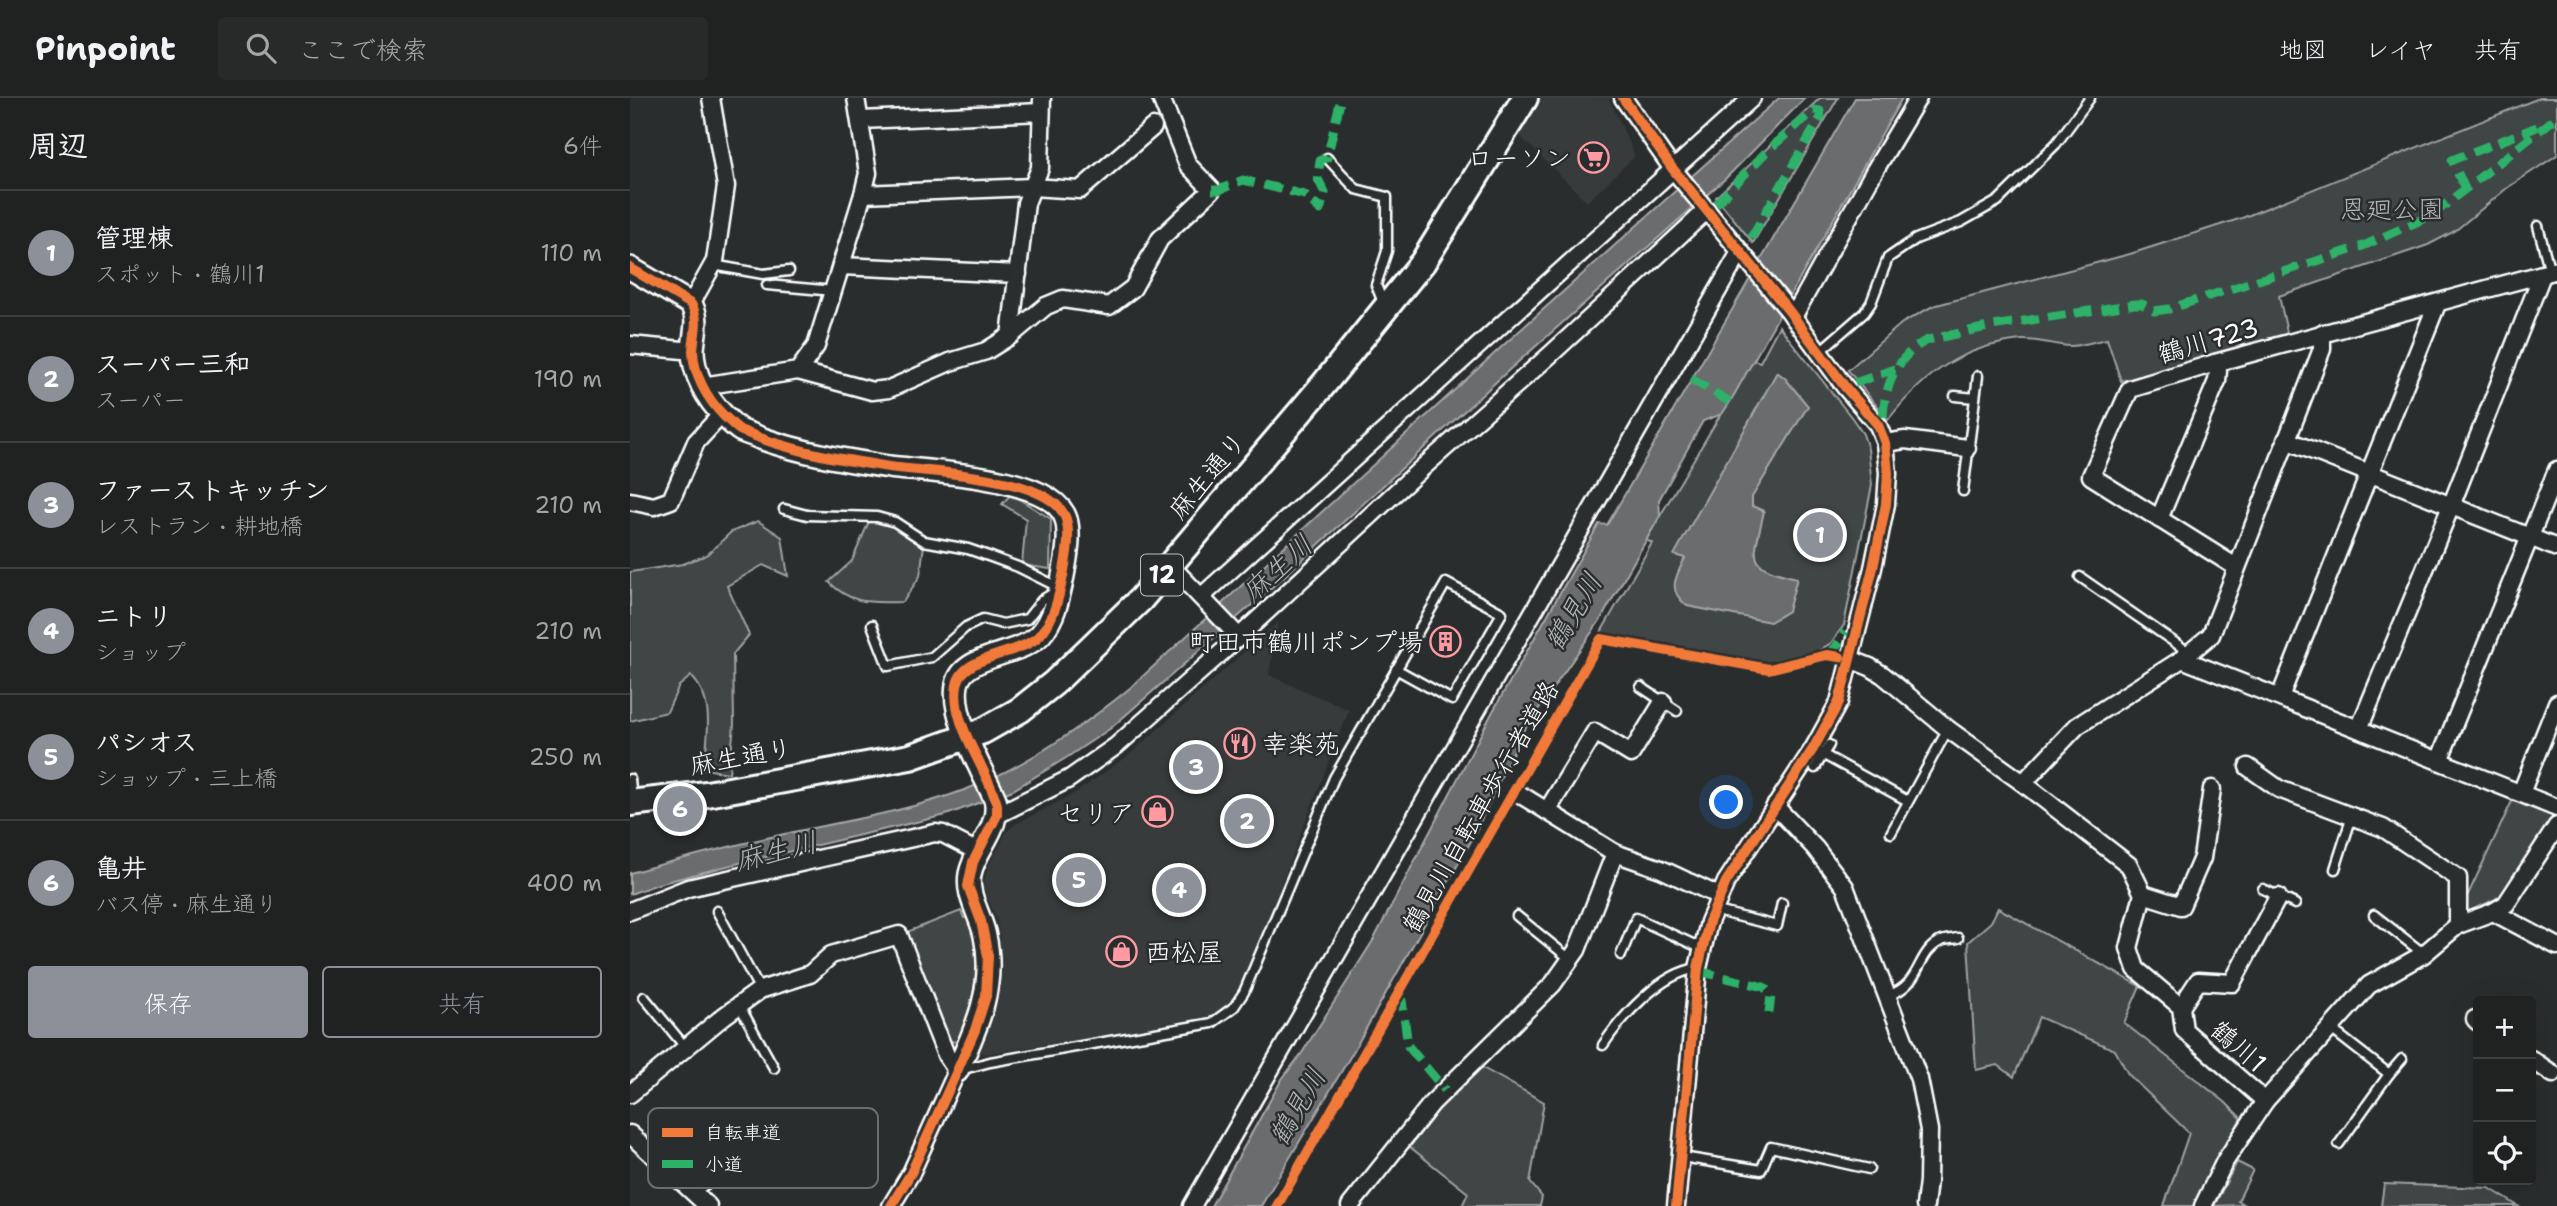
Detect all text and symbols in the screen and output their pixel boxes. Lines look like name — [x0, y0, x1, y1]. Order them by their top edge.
search box — [218, 17, 708, 80]
text: Pinpoint — [35, 26, 176, 71]
icon: search — [242, 29, 280, 67]
text: ここで検索 — [298, 32, 428, 67]
text: 地図 — [2279, 34, 2327, 66]
text: レイヤ — [2365, 34, 2436, 66]
text: 共有 — [2474, 34, 2522, 66]
text: 周辺 — [28, 125, 88, 166]
text: 6件 — [563, 131, 602, 161]
place label: ローソン — [1467, 140, 1571, 175]
supermarket icon: ローソン — [1577, 140, 1611, 174]
park label: 恩廻公園 — [2340, 191, 2444, 226]
text: 管理棟 — [95, 220, 173, 255]
text: 1 — [46, 238, 56, 268]
text: 110 m — [540, 238, 602, 268]
text: スポット · 鶴川1 — [95, 259, 265, 289]
street label: 鶴川723 — [2154, 309, 2262, 371]
text: スーパー三和 — [95, 346, 250, 381]
text: 2 — [43, 364, 59, 394]
text: 190 m — [534, 364, 602, 394]
text: スーパー — [95, 385, 186, 415]
street label: 麻生通り — [1160, 424, 1254, 526]
text: ファーストキッチン — [95, 472, 330, 507]
text: 3 — [43, 490, 59, 520]
text: 210 m — [534, 490, 602, 520]
pin: 1 — [1797, 509, 1843, 561]
text: レストラン · 耕地橋 — [95, 511, 303, 541]
water label: 麻生川 — [1233, 526, 1321, 610]
road number: 12 — [1141, 554, 1183, 596]
water label: 鶴見川 — [1535, 565, 1611, 657]
text: ニトリ — [95, 598, 173, 633]
text: 4 — [43, 616, 59, 646]
text: 210 m — [534, 616, 602, 646]
place label: 町田市鶴川ポンプ場 — [1189, 624, 1423, 659]
building icon: 町田市鶴川ポンプ場 — [1429, 624, 1463, 658]
text: ショップ — [95, 637, 186, 667]
street label: 鶴見川自転車歩行者道路 — [1393, 673, 1567, 939]
text: パシオス — [95, 724, 197, 759]
restaurant icon: 幸楽苑 — [1222, 726, 1256, 760]
place label: 幸楽苑 — [1262, 726, 1340, 761]
street label: 麻生通り — [687, 730, 795, 782]
pin: 3 — [1173, 741, 1219, 793]
text: 5 — [44, 742, 58, 772]
text: 250 m — [529, 742, 602, 772]
text: ショップ · 三上橋 — [95, 763, 277, 793]
pin: 6 — [657, 783, 703, 835]
your location — [1709, 785, 1743, 819]
place label: セリア — [1057, 795, 1135, 830]
shop icon: セリア — [1141, 795, 1175, 829]
pin: 2 — [1224, 795, 1270, 847]
water label: 麻生川 — [731, 822, 821, 880]
text: 亀井 — [95, 850, 147, 885]
pin: 5 — [1056, 854, 1102, 906]
pin: 4 — [1156, 864, 1202, 916]
text: 6 — [43, 868, 59, 898]
text: 400 m — [526, 868, 602, 898]
text: バス停 · 麻生通り — [95, 889, 278, 919]
shop icon: 西松屋 — [1105, 934, 1139, 968]
place label: 西松屋 — [1145, 934, 1223, 969]
button: 保存 — [28, 966, 308, 1038]
button: 共有 — [322, 966, 602, 1038]
map controls — [2473, 996, 2536, 1185]
button: + — [2473, 996, 2536, 1059]
street label: 鶴川1 — [2204, 1012, 2274, 1080]
button: − — [2473, 1059, 2536, 1122]
water label: 鶴見川 — [1260, 1060, 1334, 1152]
legend — [648, 1108, 878, 1188]
text: 自転車道 — [705, 1120, 781, 1145]
button: locate — [2473, 1122, 2536, 1185]
text: 小道 — [705, 1152, 743, 1177]

